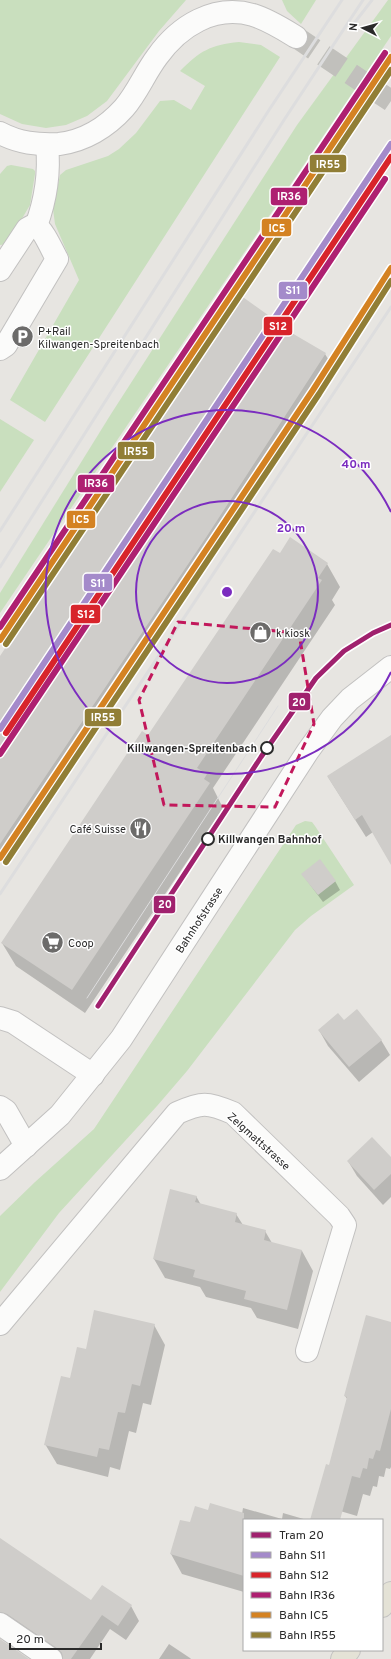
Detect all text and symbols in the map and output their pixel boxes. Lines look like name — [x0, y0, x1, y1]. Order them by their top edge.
north arrow — [343, 8, 383, 48]
text: N — [347, 22, 361, 32]
line badge: IR55 — [309, 154, 347, 173]
text: IR55 — [316, 158, 340, 172]
line badge: IR36 — [270, 187, 308, 206]
text: IR36 — [277, 190, 301, 204]
line badge: IC5 — [261, 218, 292, 237]
text: IC5 — [269, 222, 286, 236]
line badge: S11 — [278, 281, 308, 300]
text: S11 — [285, 284, 301, 298]
line badge: S12 — [263, 316, 293, 336]
text: S12 — [269, 320, 287, 334]
parking icon: P+Rail Kilwangen-Spreitenbach — [10, 324, 36, 350]
place label: P+Rail Kilwangen-Spreitenbach — [38, 325, 159, 352]
line badge: IR55 — [117, 441, 155, 460]
text: IR55 — [124, 445, 148, 459]
text: 40 m — [341, 457, 371, 473]
line badge: IR36 — [77, 474, 115, 493]
text: IR36 — [84, 477, 108, 491]
line badge: IC5 — [66, 510, 96, 529]
text: IC5 — [73, 513, 90, 527]
text: 20 m — [277, 521, 305, 537]
line badge: S11 — [83, 573, 113, 592]
text: S11 — [90, 577, 106, 591]
centre of rings — [220, 585, 234, 599]
line badge: S12 — [70, 604, 101, 624]
text: S12 — [77, 608, 95, 622]
shop icon: k kiosk — [248, 620, 274, 646]
place label: k kiosk — [276, 627, 310, 641]
line badge: 20 — [288, 692, 311, 711]
text: 20 — [292, 696, 306, 710]
line badge: IR55 — [84, 708, 122, 727]
text: IR55 — [91, 711, 115, 725]
marker: Killwangen-Spreitenbach — [260, 741, 274, 755]
place label: Killwangen-Spreitenbach — [127, 742, 257, 756]
restaurant icon: Café Suisse — [128, 816, 154, 842]
place label: Café Suisse — [70, 823, 126, 837]
marker: Killwangen Bahnhof — [201, 832, 215, 846]
place label: Killwangen Bahnhof — [218, 833, 321, 847]
street label: Bahnhofstrasse — [173, 885, 226, 956]
line badge: 20 — [153, 895, 176, 914]
text: 20 — [158, 898, 172, 912]
supermarket icon: Coop — [39, 930, 65, 956]
place label: Coop — [68, 937, 94, 951]
street label: Zelgmattstrasse — [224, 1110, 293, 1174]
legend — [243, 1519, 383, 1651]
text: Tram 20 — [279, 1528, 324, 1544]
text: Bahn S11 — [279, 1548, 326, 1564]
text: Bahn S12 — [279, 1568, 329, 1584]
text: Bahn IR36 — [279, 1588, 335, 1604]
text: Bahn IC5 — [279, 1608, 328, 1624]
scale bar — [10, 1625, 101, 1651]
text: Bahn IR55 — [279, 1628, 336, 1644]
text: 20 m — [16, 1632, 44, 1648]

